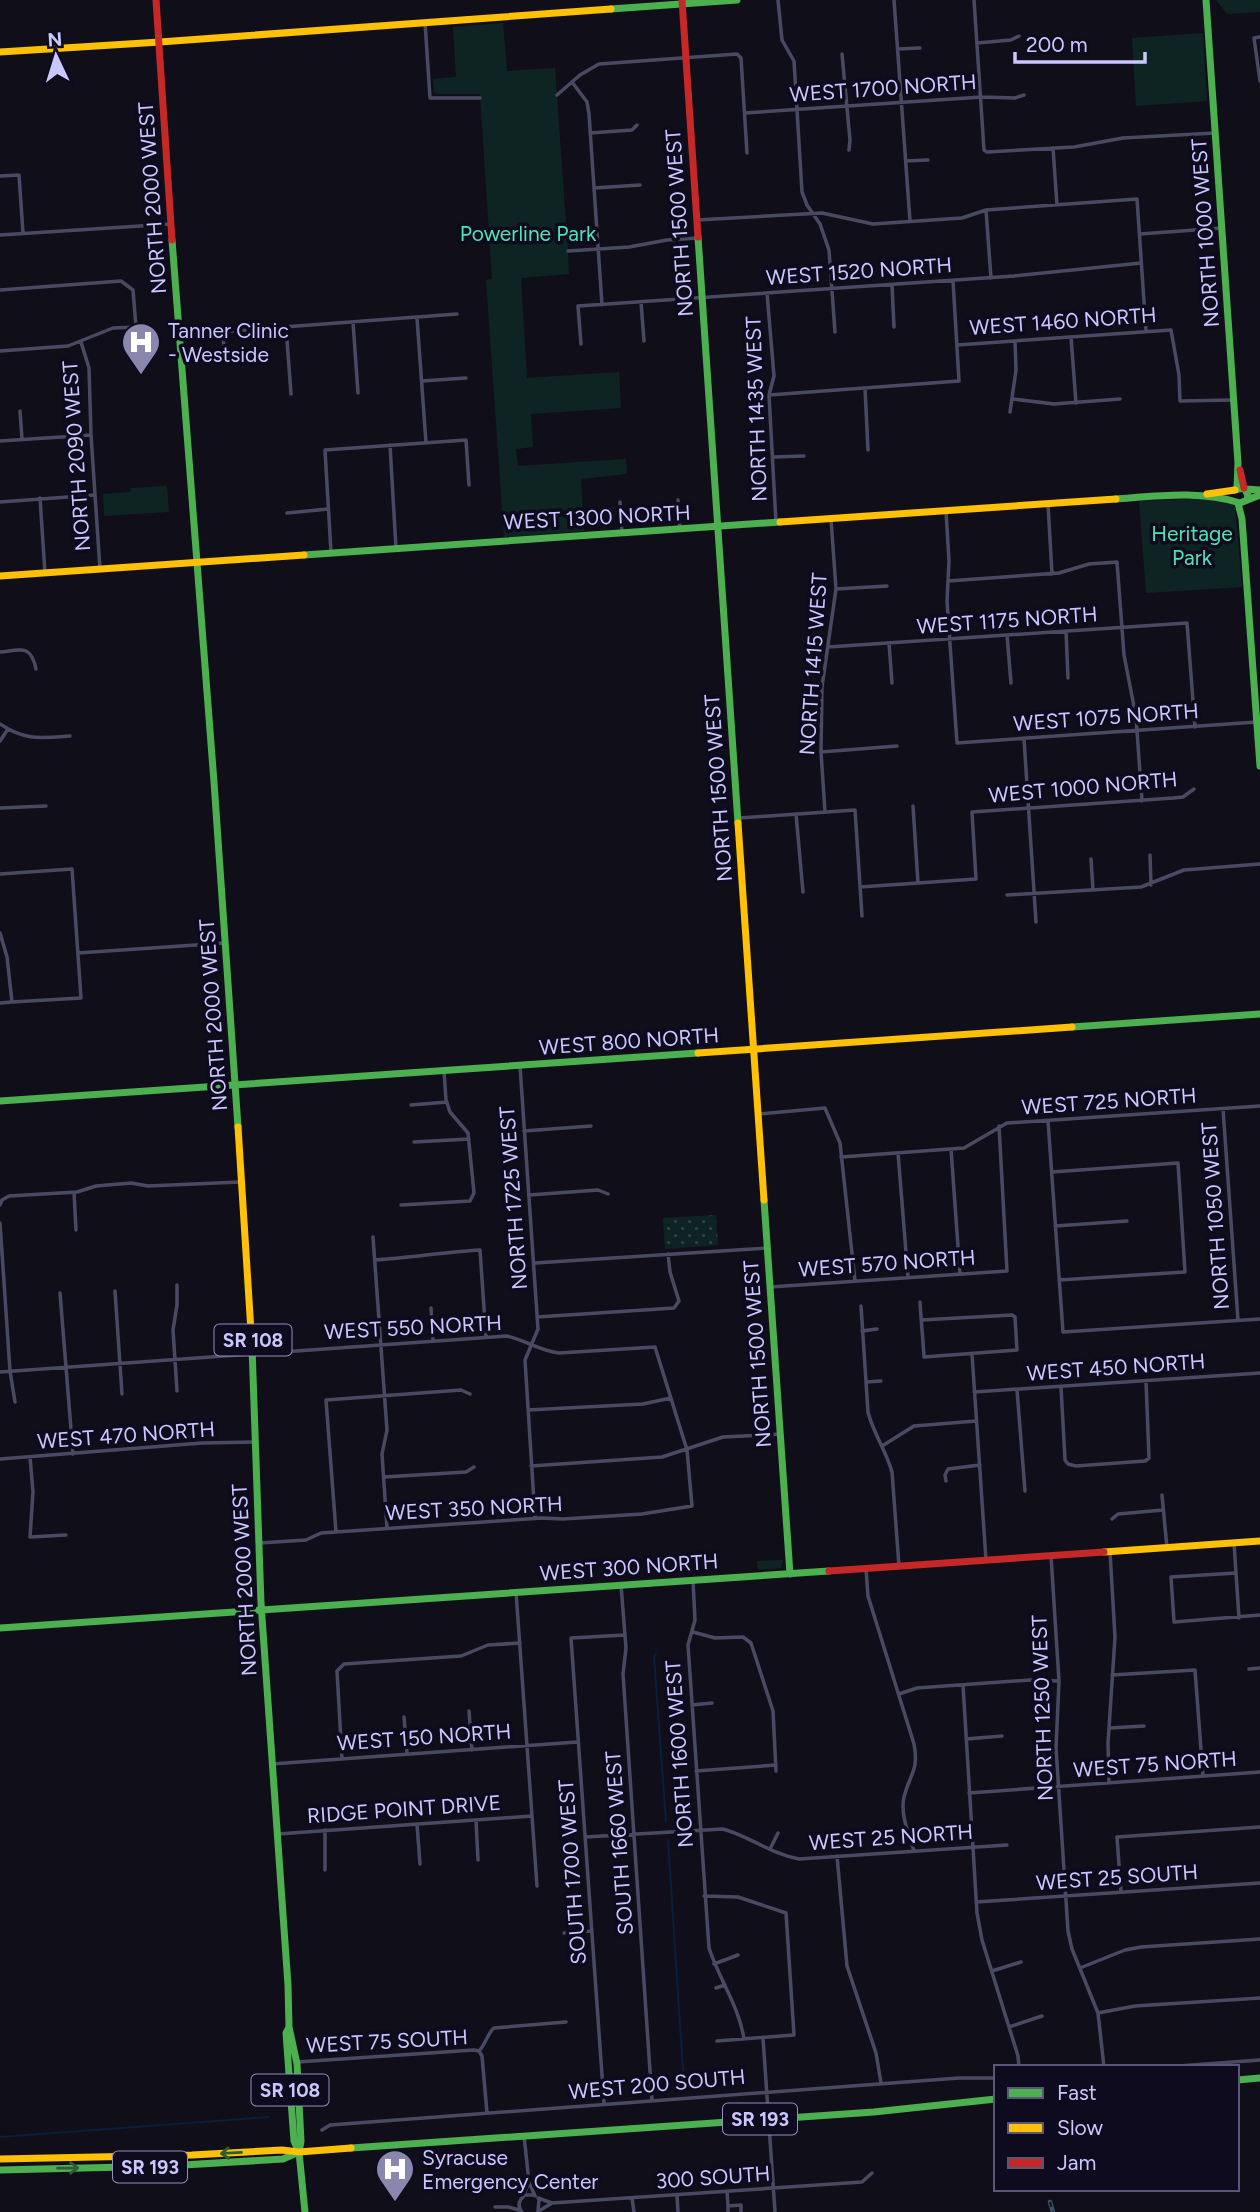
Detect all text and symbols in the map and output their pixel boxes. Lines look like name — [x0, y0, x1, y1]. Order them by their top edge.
north arrow — [21, 21, 91, 91]
scale bar — [1015, 21, 1144, 65]
text: N — [47, 28, 63, 52]
text: 200 m — [1026, 32, 1088, 57]
street label: WEST 1700 NORTH — [789, 69, 977, 107]
street label: NORTH 2000 WEST — [133, 101, 171, 295]
street label: NORTH 1500 WEST — [660, 128, 698, 318]
street label: NORTH 1000 WEST — [1186, 137, 1224, 328]
park label: Powerline Park — [460, 221, 597, 246]
street label: WEST 1520 NORTH — [765, 252, 953, 290]
street label: WEST 1460 NORTH — [969, 302, 1157, 340]
street label: NORTH 1435 WEST — [740, 315, 772, 502]
place label: Tanner Clinic - Westside — [168, 318, 289, 367]
hospital icon: Tanner Clinic - Westside — [120, 321, 162, 376]
street label: NORTH 2090 WEST — [57, 359, 95, 552]
street label: WEST 1300 NORTH — [503, 500, 691, 534]
park label: Heritage Park — [1151, 521, 1233, 570]
street label: NORTH 1415 WEST — [794, 571, 832, 756]
street label: WEST 1175 NORTH — [916, 601, 1098, 639]
street label: NORTH 1500 WEST — [699, 693, 737, 883]
street label: WEST 1075 NORTH — [1012, 698, 1200, 736]
street label: WEST 1000 NORTH — [988, 766, 1178, 808]
street label: NORTH 2000 WEST — [194, 918, 232, 1112]
street label: WEST 800 NORTH — [538, 1022, 720, 1060]
street label: WEST 725 NORTH — [1021, 1082, 1197, 1120]
street label: NORTH 1725 WEST — [494, 1105, 532, 1291]
street label: NORTH 1050 WEST — [1196, 1121, 1234, 1311]
street label: WEST 570 NORTH — [798, 1244, 976, 1282]
street label: NORTH 1500 WEST — [738, 1259, 776, 1449]
street label: WEST 550 NORTH — [323, 1310, 503, 1344]
road number: SR 108 — [215, 1324, 292, 1356]
street label: WEST 450 NORTH — [1026, 1348, 1206, 1386]
street label: WEST 470 NORTH — [36, 1416, 216, 1454]
street label: NORTH 2000 WEST — [226, 1483, 262, 1677]
street label: WEST 350 NORTH — [385, 1491, 563, 1525]
street label: WEST 300 NORTH — [539, 1548, 719, 1586]
street label: NORTH 1250 WEST — [1026, 1614, 1058, 1802]
street label: NORTH 1600 WEST — [660, 1659, 698, 1849]
street label: WEST 150 NORTH — [336, 1718, 512, 1756]
street label: WEST 75 NORTH — [1072, 1746, 1238, 1782]
street label: SOUTH 1660 WEST — [600, 1750, 638, 1936]
street label: SOUTH 1700 WEST — [553, 1778, 591, 1965]
street label: RIDGE POINT DRIVE — [306, 1790, 502, 1828]
street label: WEST 25 NORTH — [808, 1819, 974, 1855]
street label: WEST 25 SOUTH — [1035, 1859, 1199, 1895]
street label: WEST 75 SOUTH — [305, 2024, 469, 2058]
street label: WEST 200 SOUTH — [568, 2064, 746, 2104]
legend — [994, 2065, 1239, 2191]
road number: SR 108 — [252, 2074, 328, 2106]
text: Fast — [1057, 2080, 1097, 2105]
road number: SR 193 — [723, 2104, 797, 2134]
text: Slow — [1057, 2115, 1103, 2140]
place label: Syracuse Emergency Center — [422, 2145, 598, 2194]
one-way arrow — [220, 2146, 243, 2159]
hospital icon: Syracuse Emergency Center — [374, 2148, 416, 2203]
text: Jam — [1057, 2150, 1096, 2175]
road number: SR 193 — [113, 2152, 187, 2182]
one-way arrow — [56, 2161, 79, 2175]
street label: 300 SOUTH — [655, 2161, 771, 2193]

